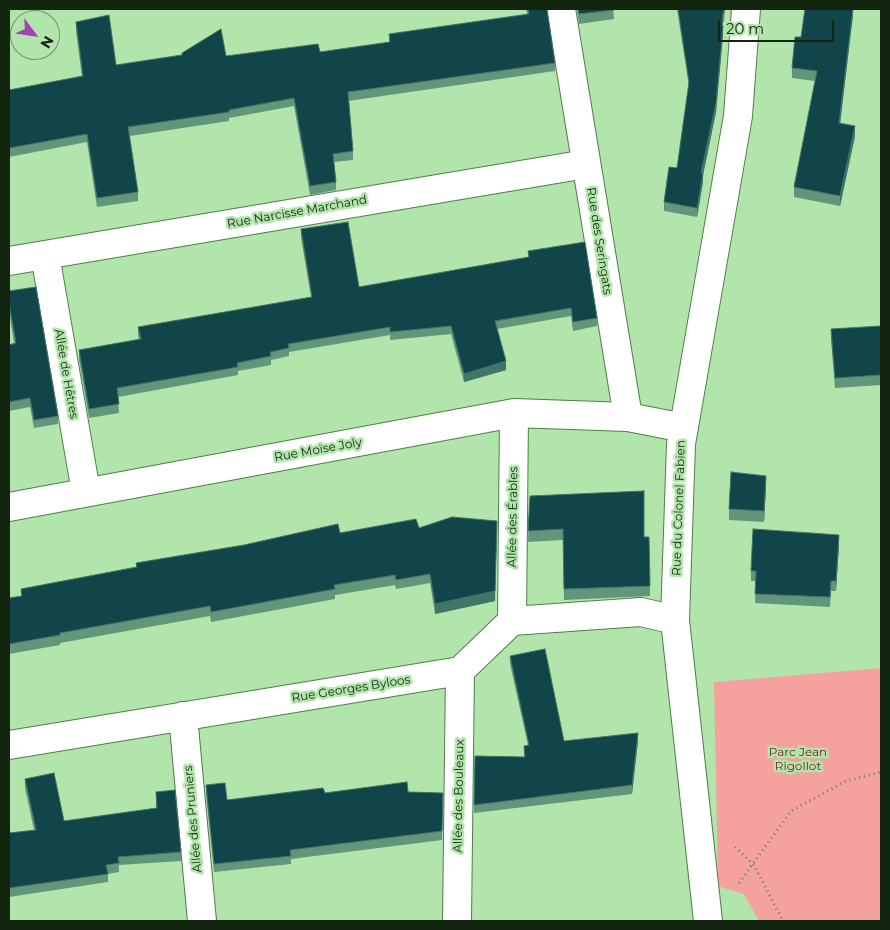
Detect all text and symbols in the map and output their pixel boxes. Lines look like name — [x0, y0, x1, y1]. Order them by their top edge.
north arrow — [10, 10, 60, 60]
scale bar — [720, 10, 836, 42]
text: 20 m — [726, 19, 764, 38]
text: N — [36, 33, 58, 52]
street label: Rue des Seringats — [583, 186, 615, 296]
street label: Rue Narcisse Marchand — [226, 193, 368, 231]
street label: Allée de Hêtres — [51, 328, 81, 420]
street label: Rue Moïse Joly — [273, 435, 363, 465]
street label: Rue du Colonel Fabien — [669, 440, 689, 576]
street label: Allée des Érables — [505, 466, 521, 568]
street label: Rue Georges Byloos — [291, 673, 411, 705]
street label: Allée des Bouleaux — [451, 739, 467, 853]
park label: Parc Jean Rigollot — [769, 745, 827, 773]
street label: Allée des Pruniers — [181, 765, 205, 873]

